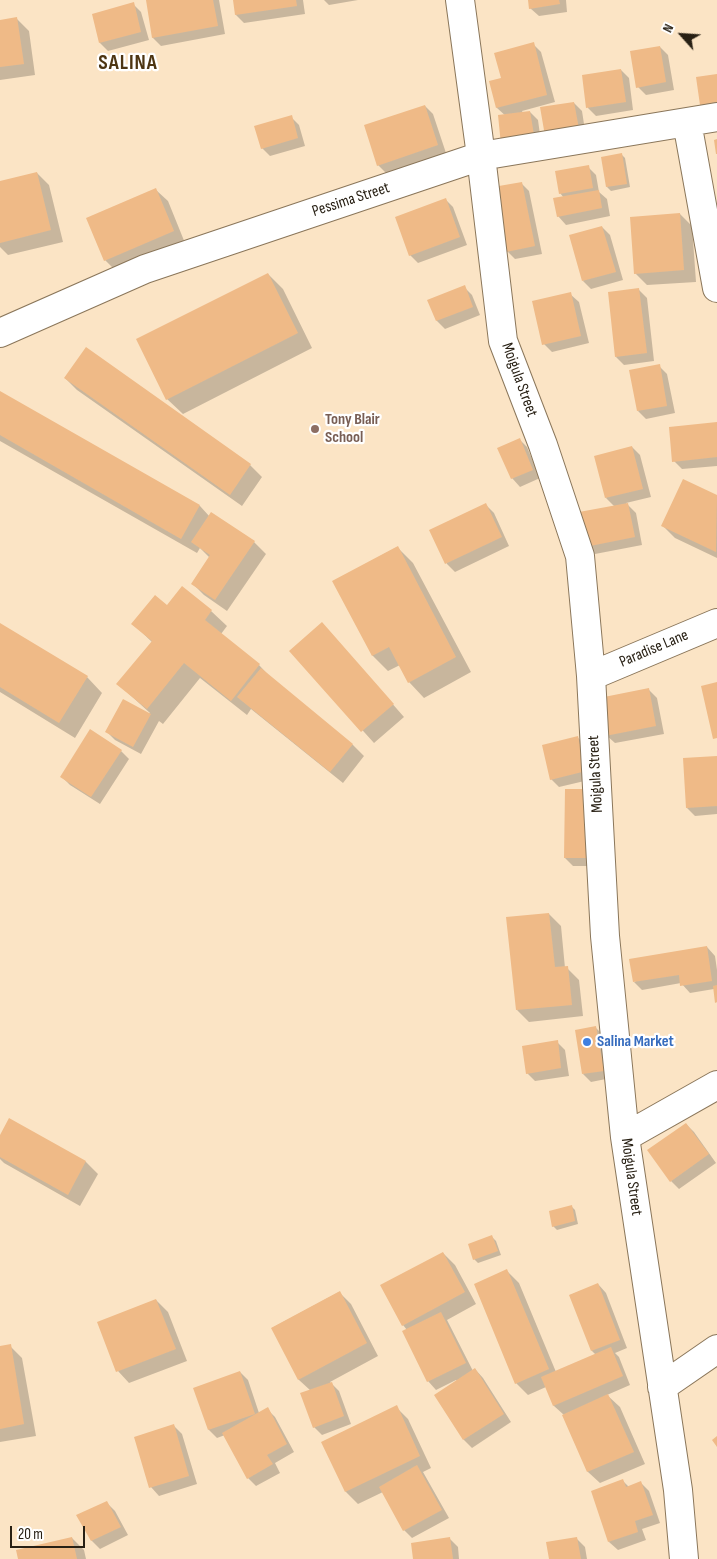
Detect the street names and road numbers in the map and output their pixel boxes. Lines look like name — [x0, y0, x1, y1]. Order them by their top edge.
street label: Pessima Street — [310, 178, 392, 222]
street label: Moigula Street — [497, 340, 541, 420]
street label: Paradise Lane — [617, 626, 691, 672]
street label: Moigula Street — [584, 735, 608, 813]
street label: Moigula Street — [616, 1137, 646, 1217]

